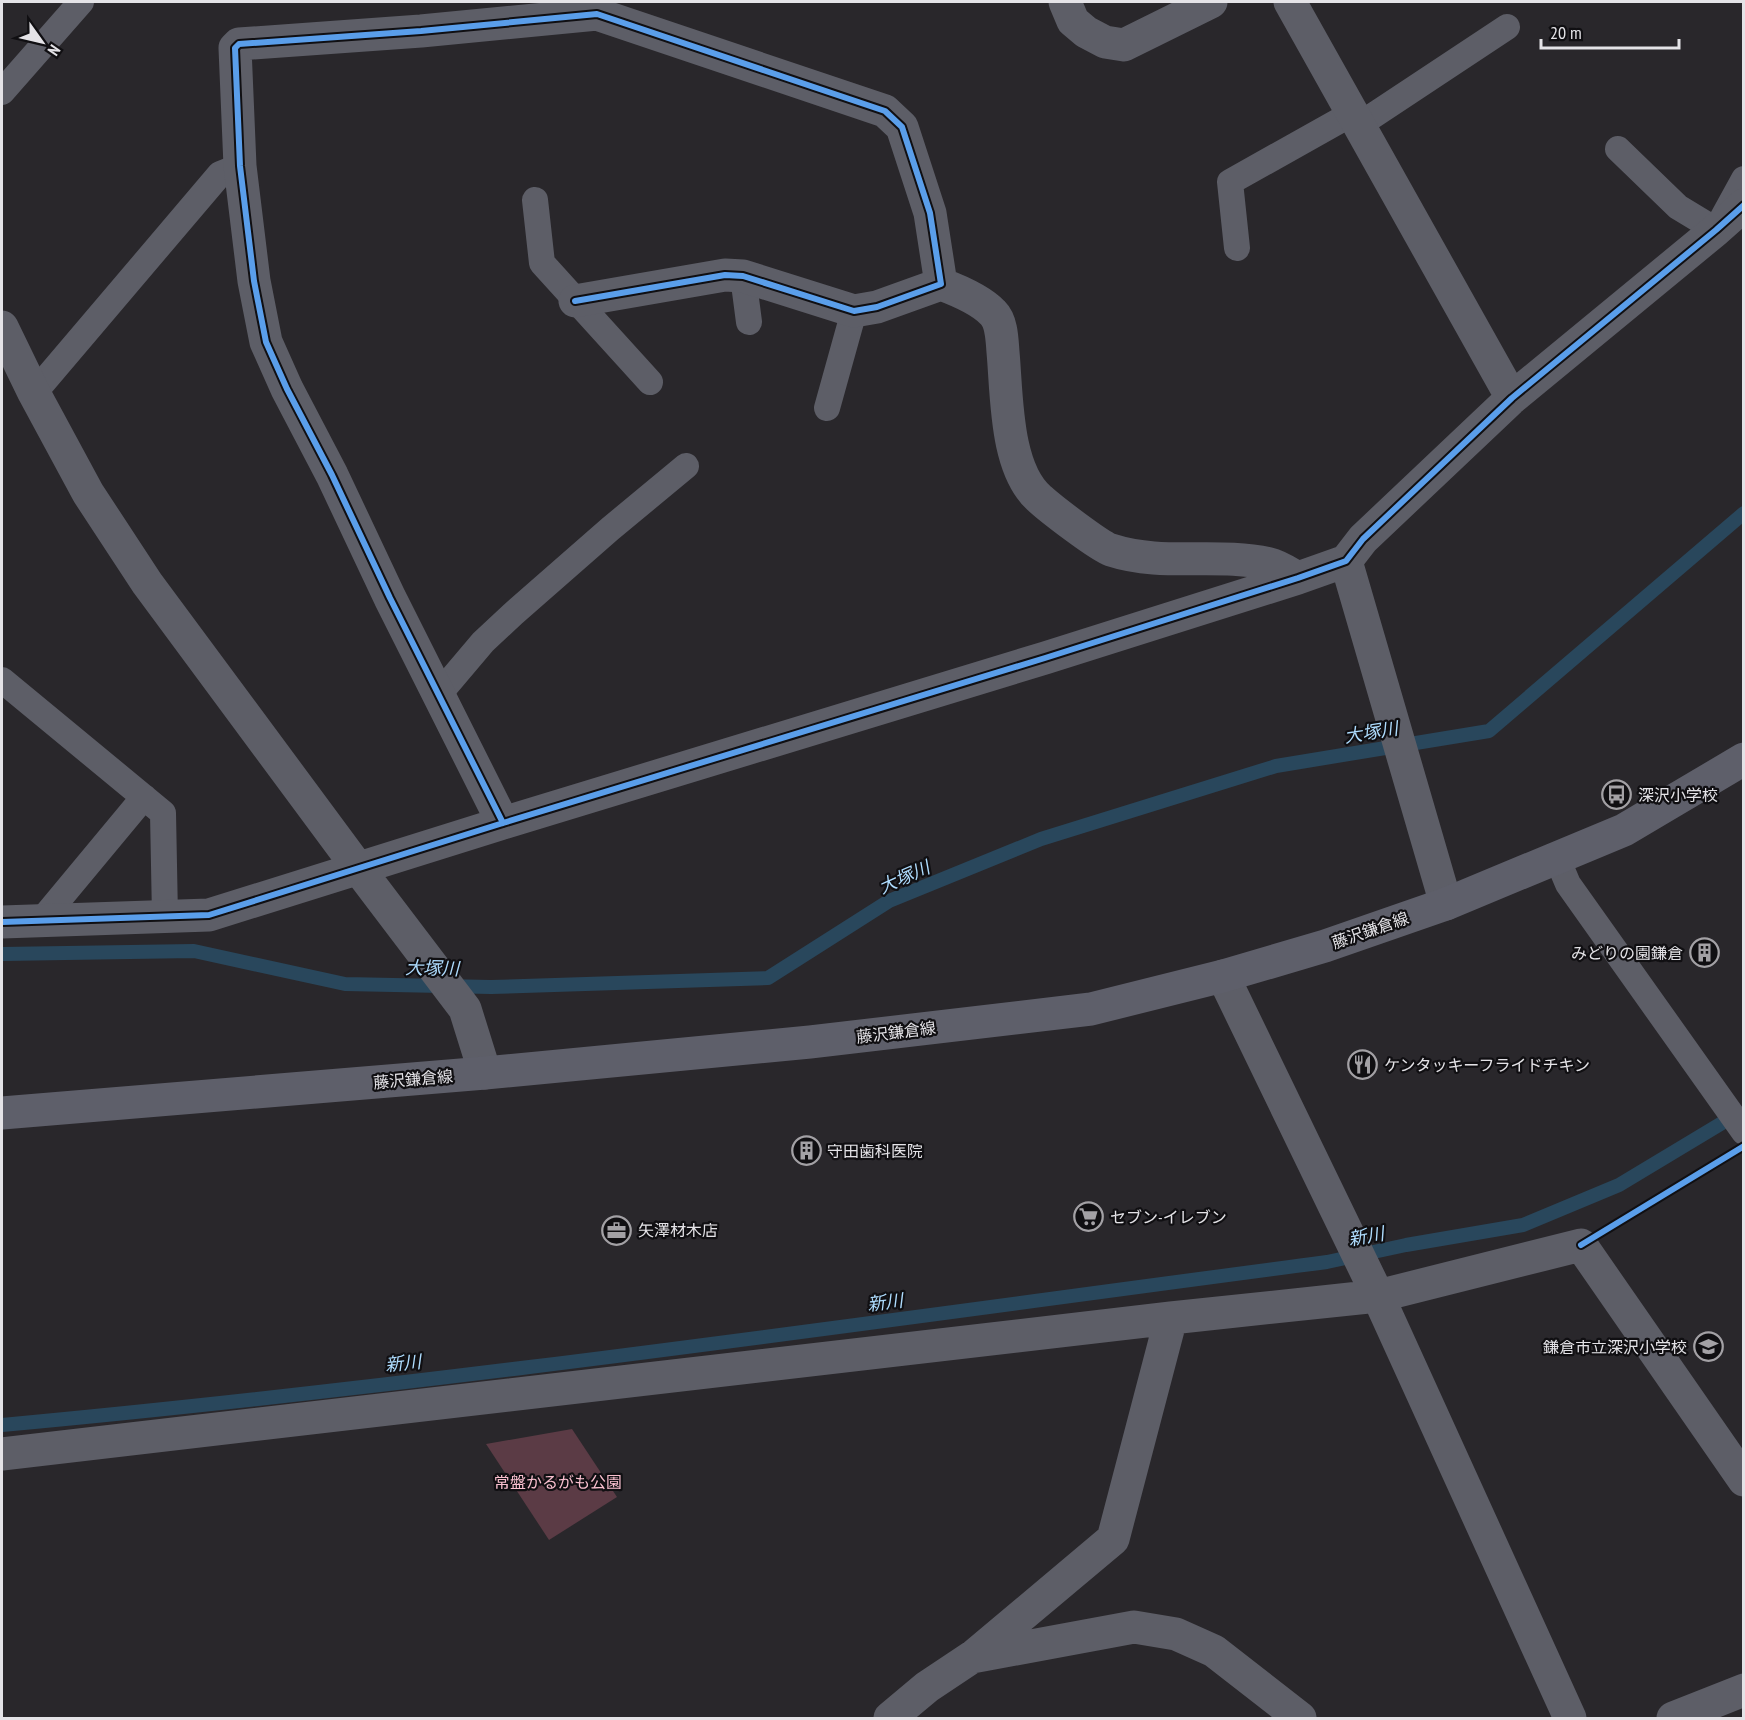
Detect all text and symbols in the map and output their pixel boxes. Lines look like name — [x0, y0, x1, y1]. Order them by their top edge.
north arrow — [12, 12, 72, 72]
scale bar — [1541, 12, 1679, 50]
text: 20 m — [1550, 21, 1582, 44]
text: N — [44, 41, 65, 60]
water label: 大塚川 — [1343, 716, 1401, 748]
bus stop icon: 深沢小学校 — [1601, 779, 1633, 811]
place label: 深沢小学校 — [1638, 785, 1718, 805]
water label: 大塚川 — [875, 855, 935, 898]
street label: 藤沢鎌倉線 — [1329, 908, 1411, 952]
building icon: みどりの園鎌倉 — [1688, 937, 1720, 969]
place label: みどりの園鎌倉 — [1571, 943, 1683, 963]
water label: 大塚川 — [405, 956, 461, 980]
street label: 藤沢鎌倉線 — [855, 1017, 937, 1047]
restaurant icon: ケンタッキーフライドチキン — [1347, 1049, 1379, 1081]
place label: ケンタッキーフライドチキン — [1384, 1055, 1590, 1075]
street label: 藤沢鎌倉線 — [372, 1066, 454, 1092]
building icon: 守田歯科医院 — [790, 1135, 822, 1167]
place label: 守田歯科医院 — [827, 1141, 923, 1161]
supermarket icon: セブン-イレブン — [1073, 1201, 1105, 1233]
place label: セブン-イレブン — [1110, 1207, 1227, 1227]
office icon: 矢澤材木店 — [601, 1214, 633, 1246]
place label: 矢澤材木店 — [638, 1220, 718, 1240]
water label: 新川 — [1346, 1221, 1388, 1250]
water label: 新川 — [866, 1288, 906, 1316]
school or university icon: 鎌倉市立深沢小学校 — [1692, 1331, 1724, 1363]
place label: 鎌倉市立深沢小学校 — [1543, 1337, 1687, 1357]
water label: 新川 — [384, 1349, 424, 1376]
park label: 常盤かるがも公園 — [494, 1472, 622, 1492]

